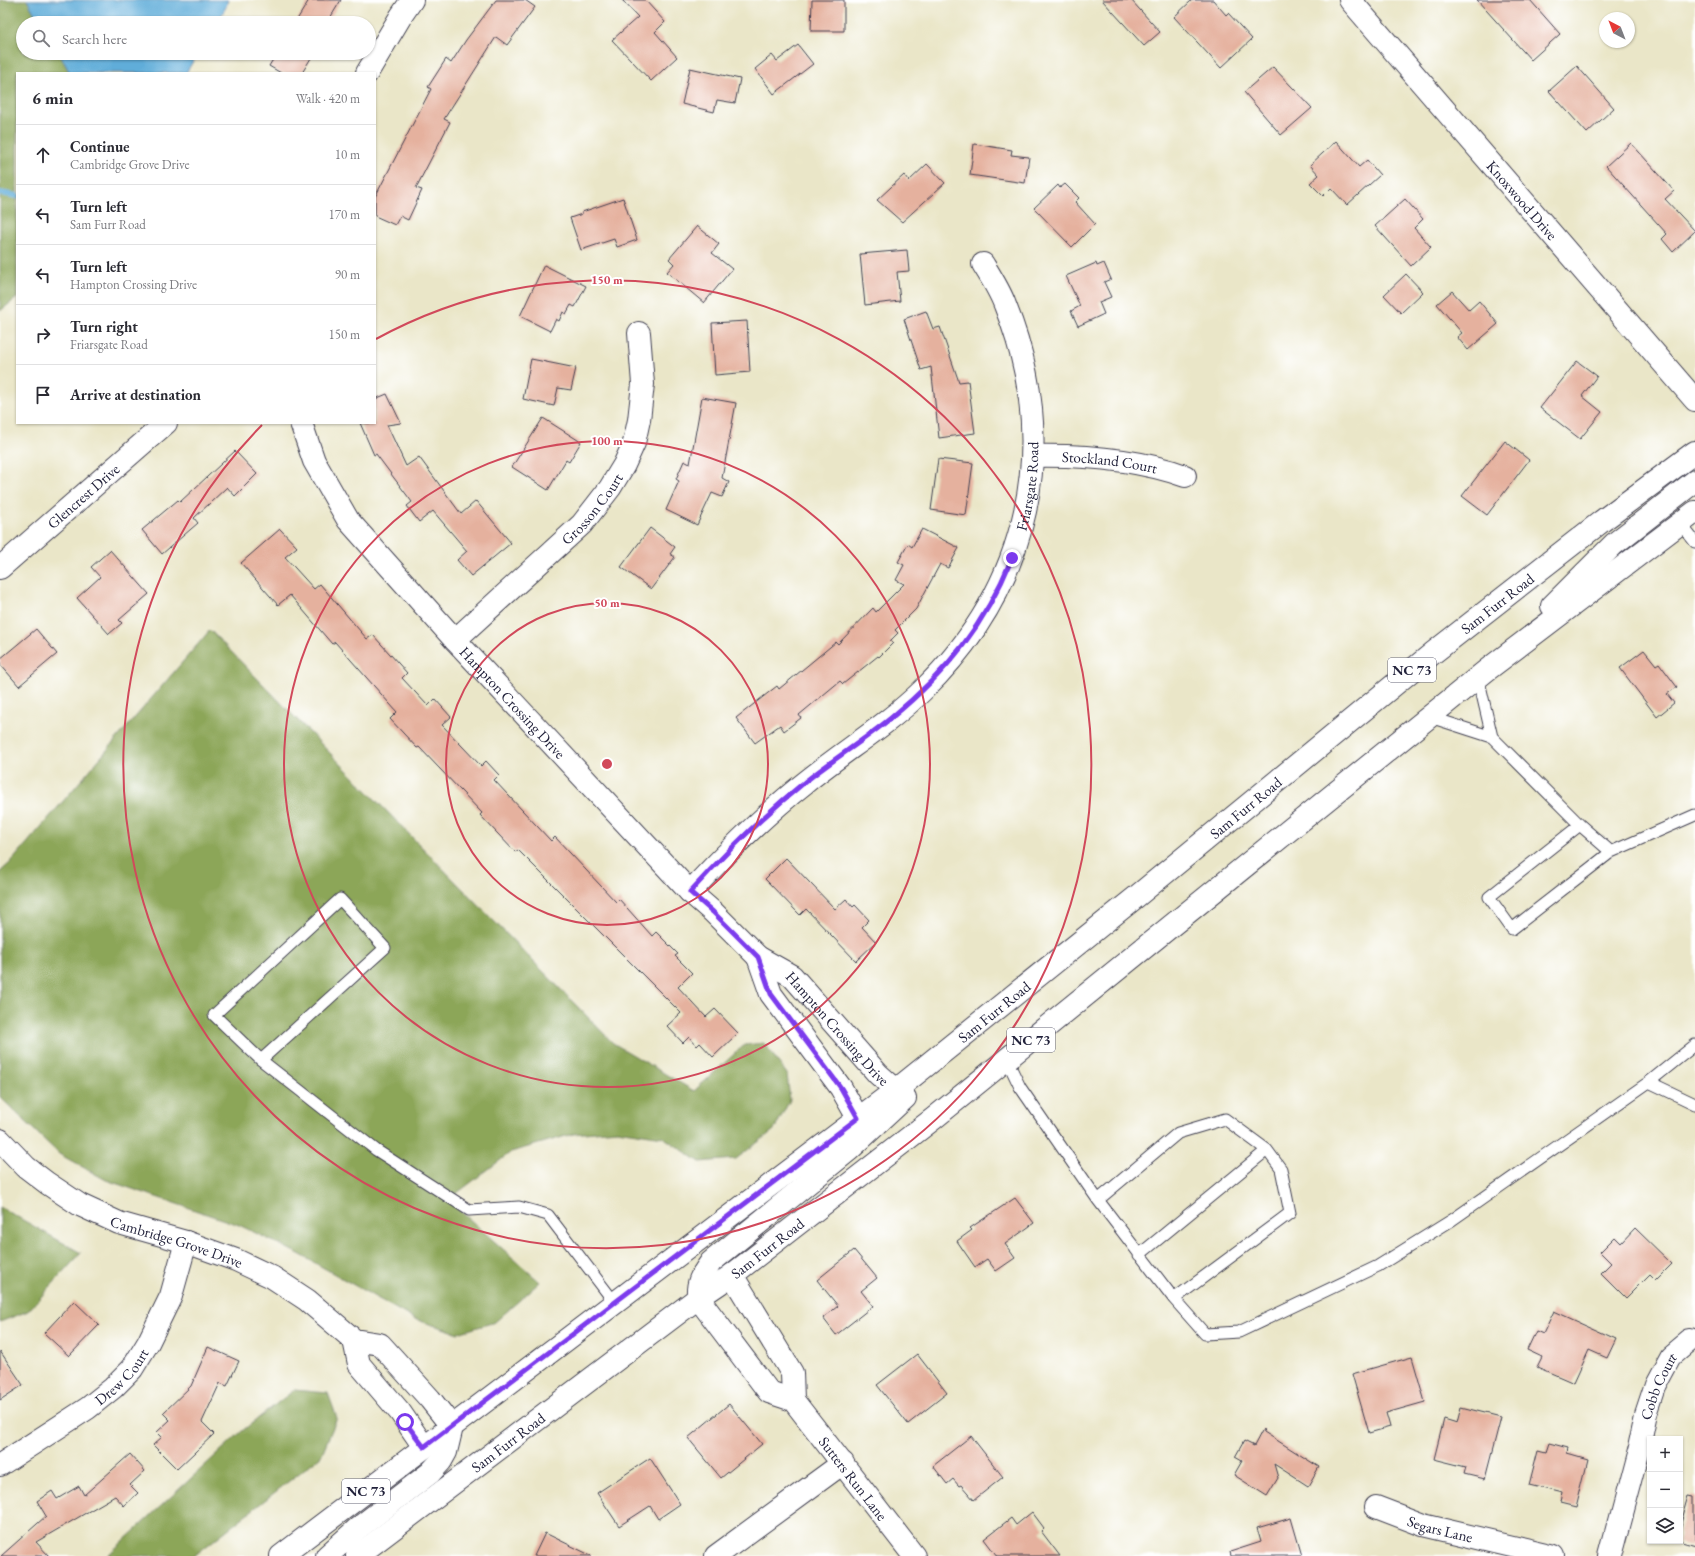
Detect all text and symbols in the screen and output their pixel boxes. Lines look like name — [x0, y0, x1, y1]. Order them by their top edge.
north arrow — [1599, 12, 1635, 48]
search box — [16, 16, 376, 60]
icon: search — [30, 27, 52, 49]
text: Search here — [62, 29, 127, 48]
text: 6 min — [32, 87, 73, 109]
text: Walk · 420 m — [296, 90, 360, 107]
text: Continue — [70, 137, 130, 156]
icon: ahead — [32, 144, 54, 166]
text: 10 m — [335, 146, 360, 163]
text: Cambridge Grove Drive — [70, 156, 190, 173]
street label: Knoxwood Drive — [1483, 156, 1562, 244]
text: Turn left — [70, 197, 127, 216]
icon: left — [32, 204, 54, 226]
text: 170 m — [329, 206, 360, 223]
text: Sam Furr Road — [70, 216, 146, 233]
text: Turn left — [70, 257, 127, 276]
icon: left — [32, 264, 54, 286]
text: 90 m — [335, 266, 360, 283]
text: 150 m — [591, 272, 623, 288]
text: Hampton Crossing Drive — [70, 276, 197, 293]
text: Turn right — [70, 317, 138, 336]
icon: right — [32, 324, 54, 346]
text: 150 m — [329, 326, 360, 343]
text: Friarsgate Road — [70, 336, 148, 353]
icon: arrive — [32, 384, 54, 406]
text: Arrive at destination — [70, 385, 201, 404]
text: 100 m — [591, 433, 623, 449]
street label: Friarsgate Road — [1011, 441, 1042, 533]
street label: Stockland Court — [1062, 447, 1160, 477]
street label: Glencrest Drive — [43, 459, 123, 532]
street label: Grosson Court — [557, 469, 627, 548]
route end — [1003, 549, 1021, 567]
street label: Sam Furr Road — [1456, 568, 1538, 638]
text: 50 m — [594, 595, 620, 611]
street label: Hampton Crossing Drive — [456, 642, 570, 762]
road number: NC 73 — [1388, 658, 1436, 682]
centre of rings — [600, 757, 614, 771]
street label: Sam Furr Road — [1205, 772, 1286, 842]
street label: Hampton Crossing Drive — [782, 967, 894, 1089]
street label: Sam Furr Road — [954, 976, 1034, 1046]
road number: NC 73 — [1007, 1028, 1055, 1052]
street label: Cambridge Grove Drive — [107, 1211, 246, 1272]
street label: Sam Furr Road — [727, 1213, 808, 1282]
street label: Drew Court — [90, 1344, 152, 1409]
street label: Cobb Court — [1636, 1346, 1680, 1422]
street label: Sam Furr Road — [467, 1408, 549, 1476]
route start — [396, 1413, 414, 1431]
street label: Sutters Run Lane — [815, 1432, 892, 1524]
map controls — [1647, 1436, 1683, 1544]
button: + — [1647, 1436, 1683, 1472]
button: − — [1647, 1472, 1683, 1508]
road number: NC 73 — [342, 1479, 390, 1503]
button: layers — [1647, 1508, 1683, 1544]
street label: Segars Lane — [1405, 1511, 1475, 1546]

